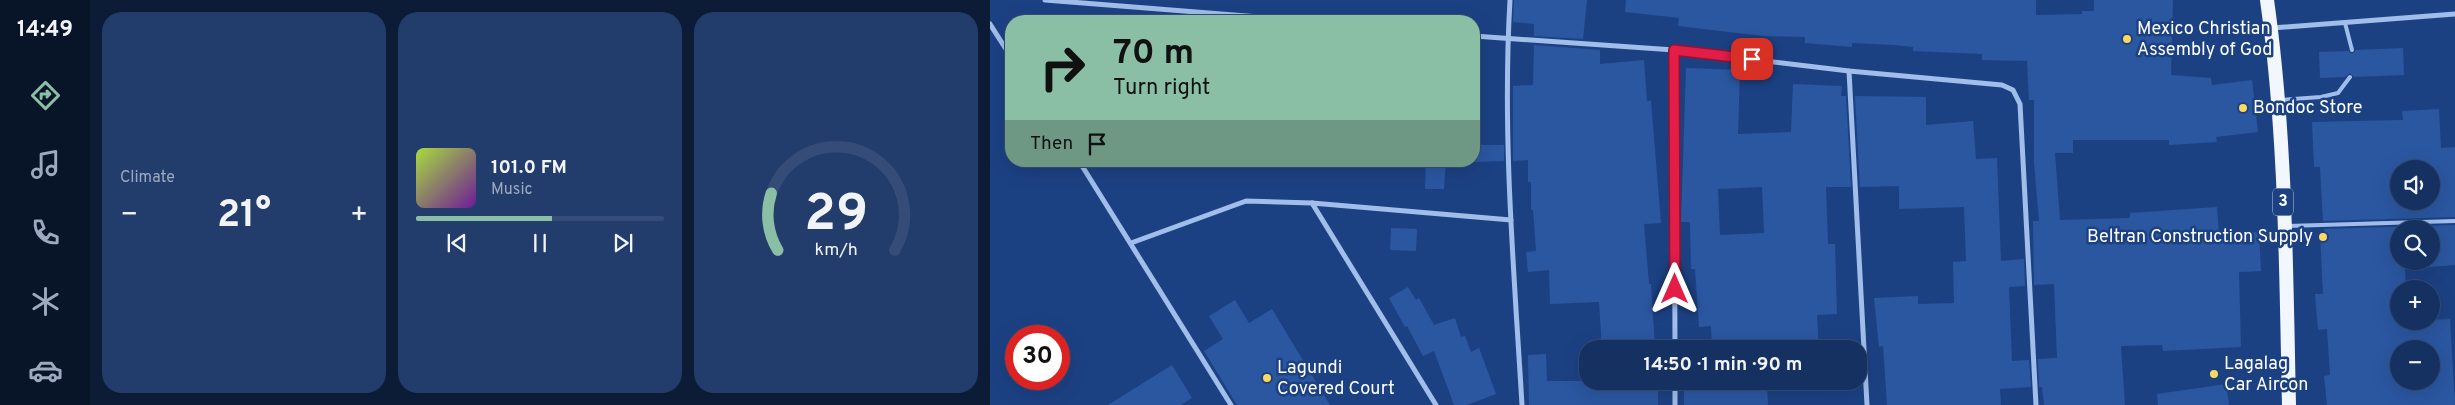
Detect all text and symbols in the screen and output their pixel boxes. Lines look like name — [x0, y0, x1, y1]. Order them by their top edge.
text: 14:49 — [17, 17, 73, 44]
place label: Mexico Christian Assembly of God — [2137, 18, 2272, 62]
text: 70 m — [1113, 32, 1194, 76]
marker: Mexico Christian Assembly of God — [2121, 33, 2133, 45]
icon: right — [1030, 35, 1095, 100]
pin — [1731, 38, 1773, 80]
icon: arrive — [1738, 45, 1766, 73]
text: Turn right — [1113, 75, 1210, 102]
icon: directions — [28, 78, 63, 113]
place label: Bondoc Store — [2253, 97, 2362, 120]
marker: Bondoc Store — [2237, 102, 2249, 114]
icon: arrive — [1083, 130, 1111, 158]
text: Then — [1030, 132, 1073, 156]
icon: music — [28, 147, 63, 182]
text: 101.0 FM — [491, 156, 567, 180]
map controls — [2390, 160, 2440, 390]
button: sound — [2390, 160, 2440, 210]
text: Climate — [120, 168, 175, 188]
text: Music — [491, 180, 532, 200]
text: 29 — [804, 183, 868, 249]
road number: 3 — [2273, 188, 2293, 216]
text: 21° — [217, 192, 271, 241]
text: − — [120, 198, 138, 234]
text: + — [350, 198, 368, 234]
icon: phone — [28, 215, 63, 250]
button: search — [2390, 220, 2440, 270]
place label: Beltran Construction Supply — [2087, 226, 2313, 249]
icon: previous — [443, 229, 471, 257]
icon: pause — [526, 229, 554, 257]
icon: next — [609, 229, 637, 257]
marker: Beltran Construction Supply — [2317, 231, 2329, 243]
text: km/h — [814, 239, 858, 262]
position arrow — [1648, 262, 1700, 314]
button: + — [2390, 280, 2440, 330]
icon: climate — [28, 284, 63, 319]
speed limit sign: 30 — [1005, 325, 1070, 390]
button: − — [2390, 340, 2440, 390]
icon: car — [28, 353, 63, 388]
text: 14:50 · 1 min · 90 m — [1644, 353, 1802, 377]
place label: Lagalag Car Aircon — [2224, 353, 2308, 397]
place label: Lagundi Covered Court — [1277, 357, 1395, 401]
marker: Lagalag Car Aircon — [2208, 368, 2220, 380]
marker: Lagundi Covered Court — [1261, 372, 1273, 384]

